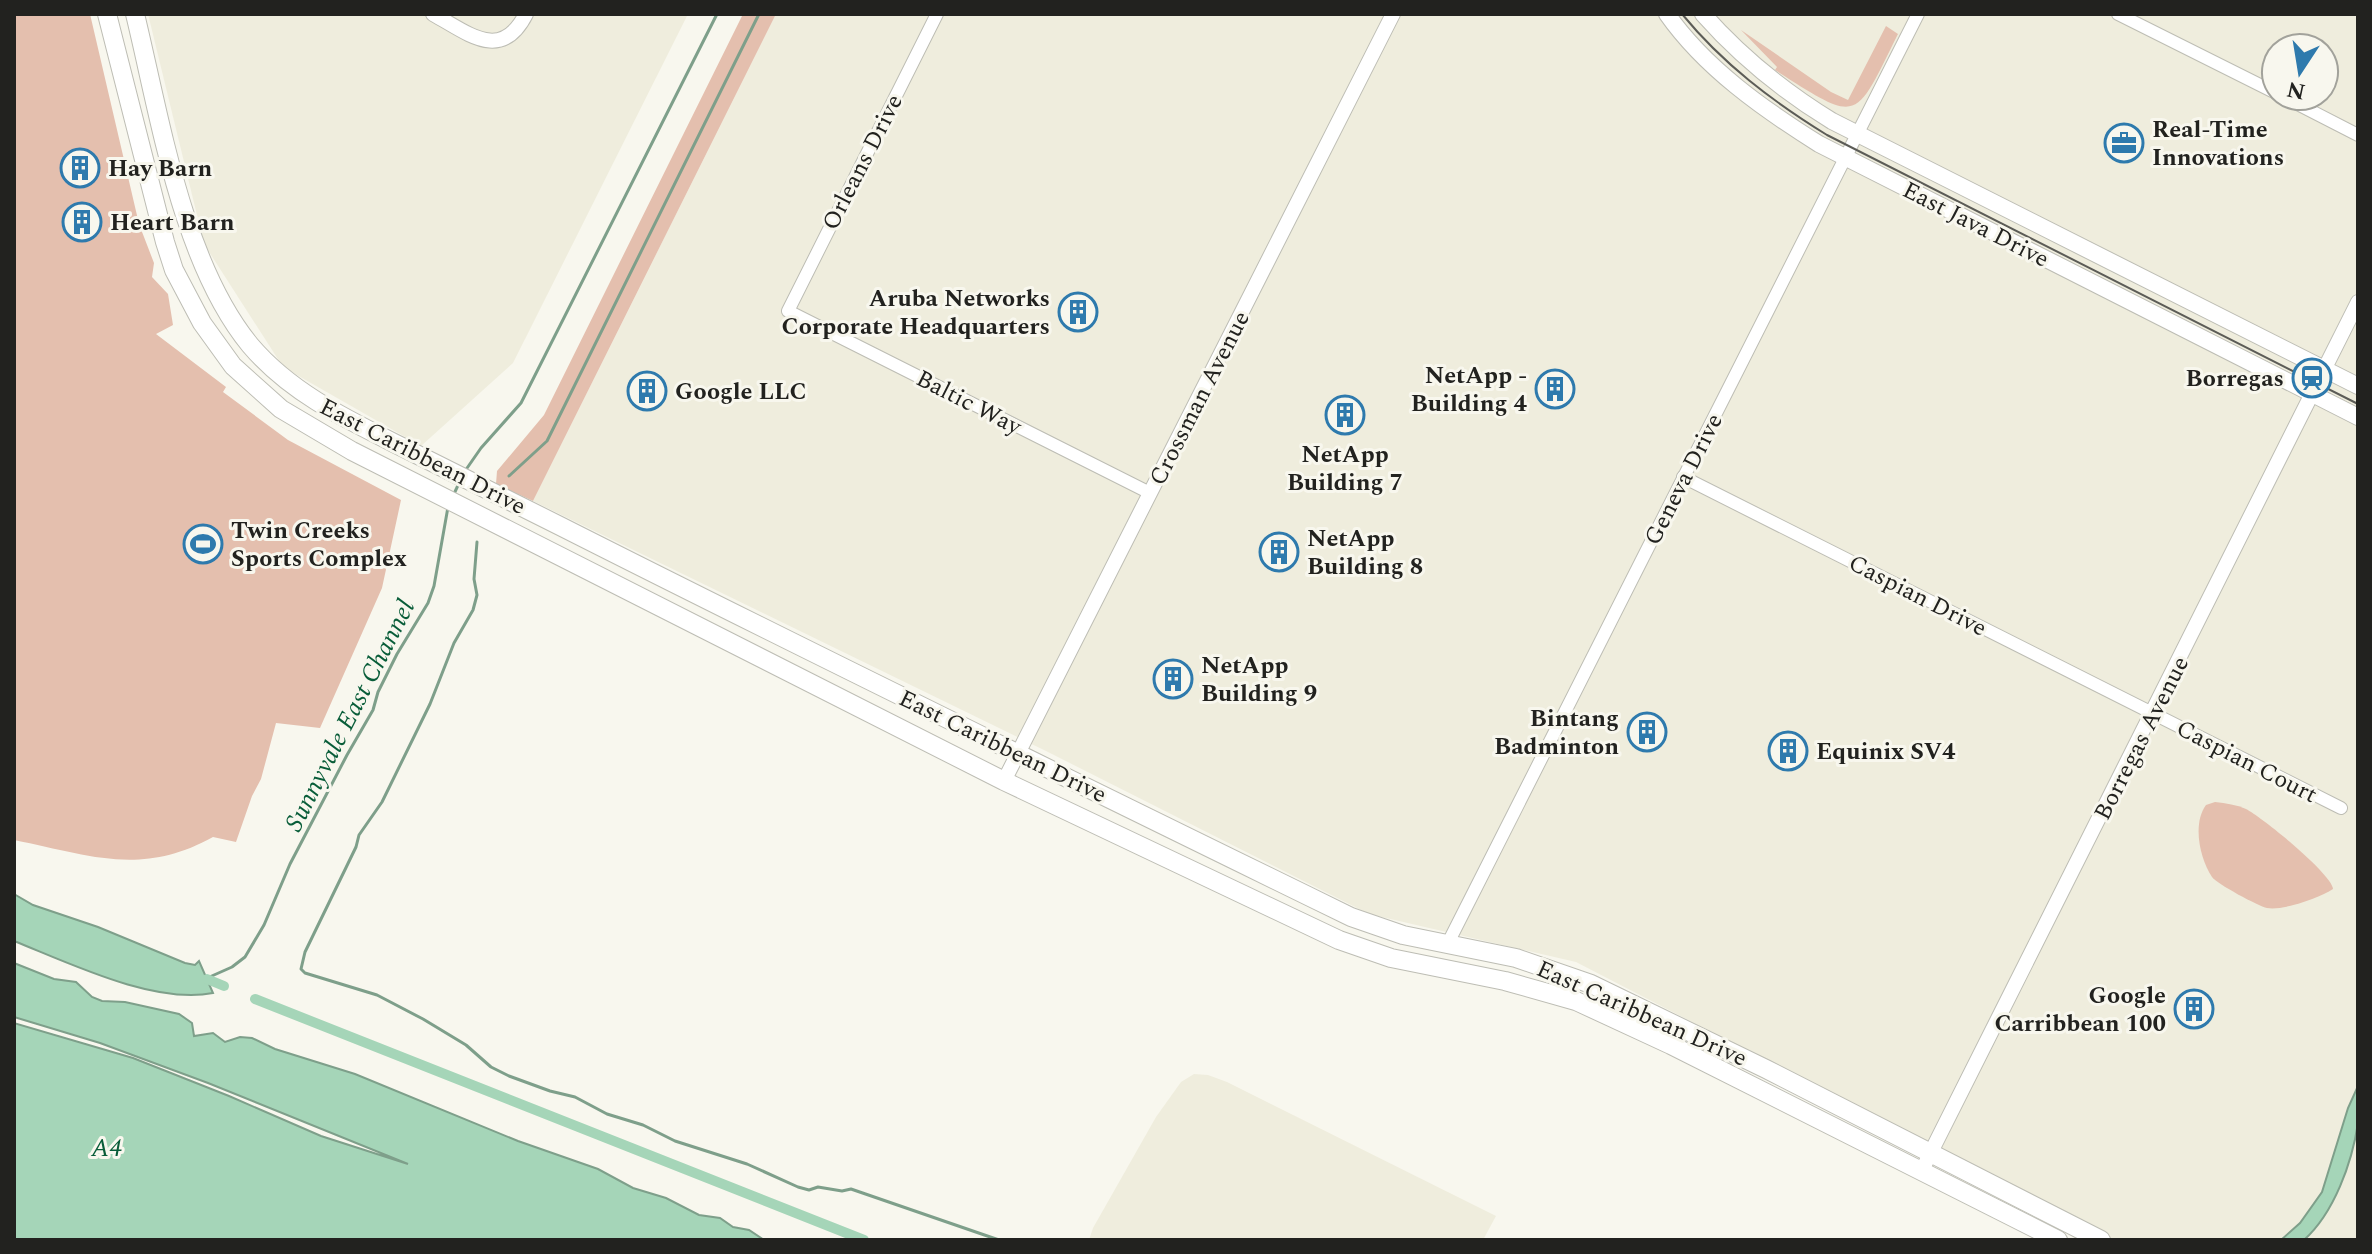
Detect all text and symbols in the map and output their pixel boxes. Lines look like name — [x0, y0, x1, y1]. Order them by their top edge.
north arrow — [2260, 32, 2340, 112]
text: N — [2284, 72, 2308, 108]
street label: Orleans Drive — [813, 88, 913, 237]
place label: Real-Time Innovations — [2152, 112, 2284, 176]
office icon: Real-Time Innovations — [2103, 122, 2145, 164]
building icon: Hay Barn — [59, 147, 101, 189]
place label: Hay Barn — [108, 151, 213, 187]
street label: East Java Drive — [1896, 172, 2055, 277]
building icon: Heart Barn — [61, 201, 103, 243]
place label: Heart Barn — [110, 205, 235, 241]
place label: Aruba Networks Corporate Headquarters — [782, 281, 1050, 345]
building icon: Aruba Networks Corporate Headquarters — [1057, 291, 1099, 333]
street label: Crossman Avenue — [1140, 305, 1259, 492]
station icon: Borregas — [2291, 357, 2333, 399]
place label: NetApp - Building 4 — [1411, 358, 1528, 422]
street label: Baltic Way — [910, 361, 1029, 446]
place label: Borregas — [2186, 361, 2284, 397]
building icon: NetApp - Building 4 — [1534, 368, 1576, 410]
building icon: Google LLC — [626, 370, 668, 412]
place label: Google LLC — [675, 374, 807, 410]
street label: East Caribbean Drive — [313, 389, 532, 525]
building icon: NetApp Building 7 — [1324, 394, 1366, 436]
street label: Geneva Drive — [1635, 407, 1733, 552]
place label: NetApp Building 7 — [1287, 437, 1403, 501]
place label: Twin Creeks Sports Complex — [231, 513, 407, 577]
place label: NetApp Building 8 — [1307, 521, 1423, 585]
sports icon: Twin Creeks Sports Complex — [182, 523, 224, 565]
building icon: NetApp Building 8 — [1258, 531, 1300, 573]
street label: Caspian Drive — [1842, 546, 1993, 646]
water label: Sunnyvale East Channel — [274, 592, 426, 838]
place label: NetApp Building 9 — [1201, 648, 1317, 712]
street label: Borregas Avenue — [2085, 650, 2199, 827]
building icon: NetApp Building 9 — [1152, 658, 1194, 700]
street label: East Caribbean Drive — [893, 681, 1113, 813]
place label: Bintang Badminton — [1494, 701, 1619, 765]
building icon: Bintang Badminton — [1626, 711, 1668, 753]
street label: Caspian Court — [2170, 711, 2323, 813]
building icon: Equinix SV4 — [1767, 730, 1809, 772]
place label: Equinix SV4 — [1816, 734, 1956, 770]
street label: East Caribbean Drive — [1530, 951, 1753, 1077]
place label: Google Carribbean 100 — [1994, 978, 2166, 1042]
building icon: Google Carribbean 100 — [2173, 988, 2215, 1030]
water label: A4 — [90, 1128, 123, 1168]

